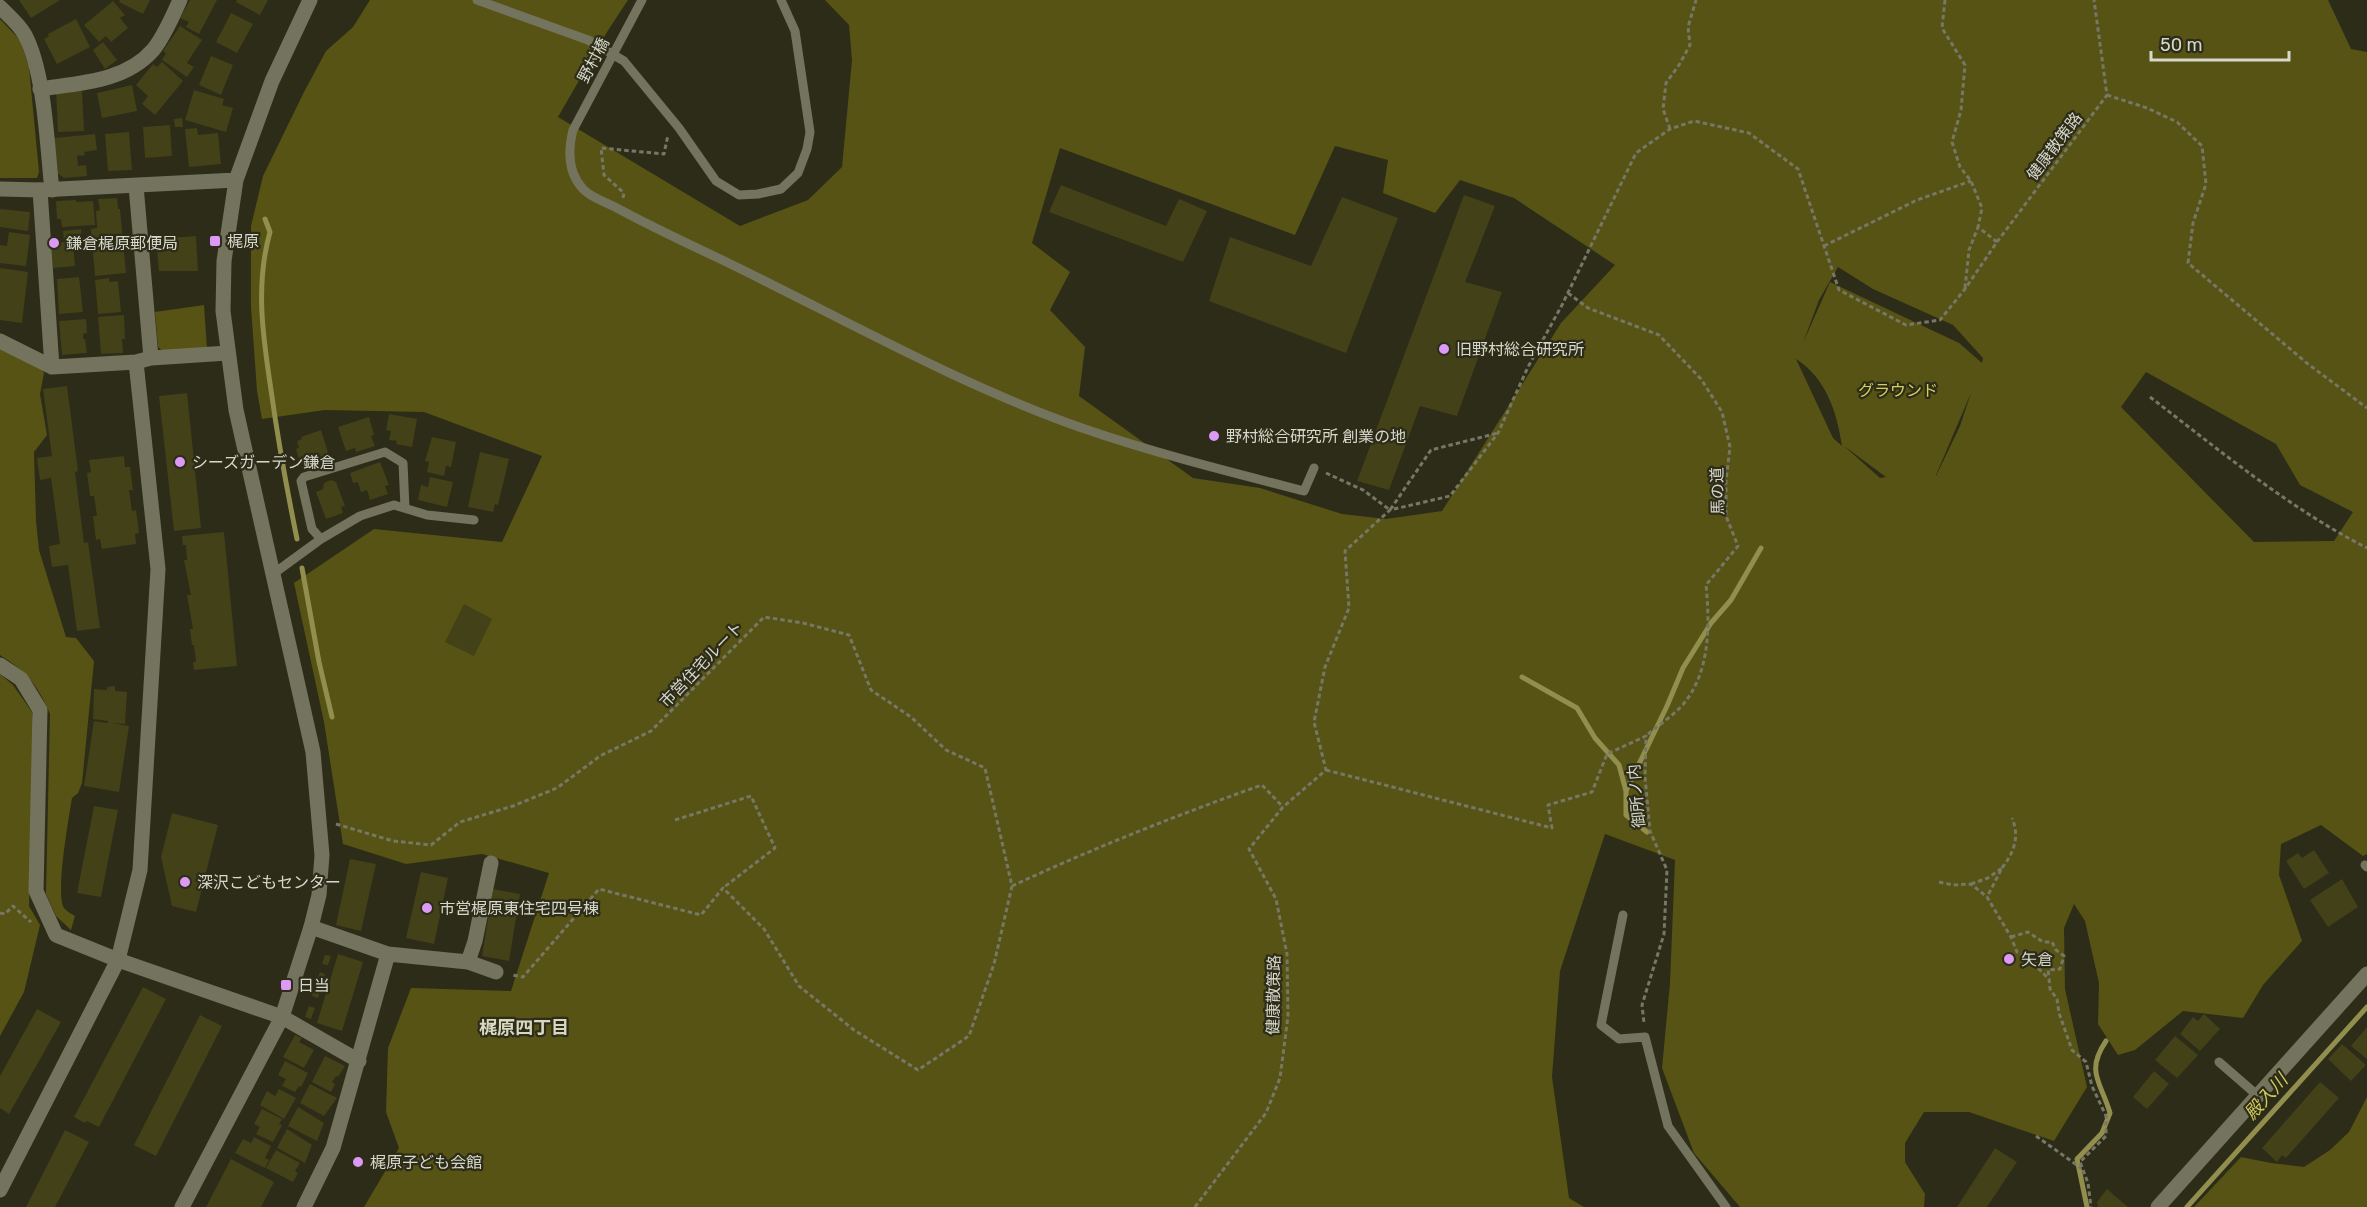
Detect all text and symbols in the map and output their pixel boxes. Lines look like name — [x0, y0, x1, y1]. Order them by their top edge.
scale bar — [2151, 24, 2289, 62]
text: 50 m — [2160, 34, 2203, 56]
street label: 野村橋 — [574, 35, 613, 86]
street label: 健康散策路 — [2023, 109, 2086, 184]
place label: 梶原 — [227, 232, 259, 251]
place label: 鎌倉梶原郵便局 — [66, 234, 178, 253]
marker: 梶原 — [208, 234, 222, 248]
marker: 鎌倉梶原郵便局 — [47, 236, 61, 250]
place label: 旧野村総合研究所 — [1456, 340, 1584, 359]
marker: 旧野村総合研究所 — [1437, 342, 1451, 356]
park label: グラウンド — [1858, 381, 1938, 400]
place label: 野村総合研究所 創業の地 — [1226, 427, 1406, 446]
marker: 野村総合研究所 創業の地 — [1207, 429, 1221, 443]
place label: シーズガーデン鎌倉 — [192, 453, 335, 472]
marker: シーズガーデン鎌倉 — [173, 455, 187, 469]
street label: 馬の道 — [1708, 467, 1727, 515]
street label: 市営住宅ルート — [656, 617, 747, 711]
street label: 御所ノ内 — [1624, 763, 1649, 829]
place label: 深沢こどもセンター — [197, 873, 341, 892]
marker: 深沢こどもセンター — [178, 875, 192, 889]
place label: 市営梶原東住宅四号棟 — [439, 899, 599, 918]
marker: 市営梶原東住宅四号棟 — [420, 901, 434, 915]
place label: 矢倉 — [2021, 950, 2053, 969]
marker: 矢倉 — [2002, 952, 2016, 966]
street label: 健康散策路 — [1263, 955, 1284, 1035]
place label: 日当 — [298, 976, 330, 995]
marker: 日当 — [279, 978, 293, 992]
district label: 梶原四丁目 — [479, 1017, 569, 1039]
water label: 殿入川 — [2240, 1068, 2294, 1124]
place label: 梶原子ども会館 — [370, 1153, 482, 1172]
marker: 梶原子ども会館 — [351, 1155, 365, 1169]

